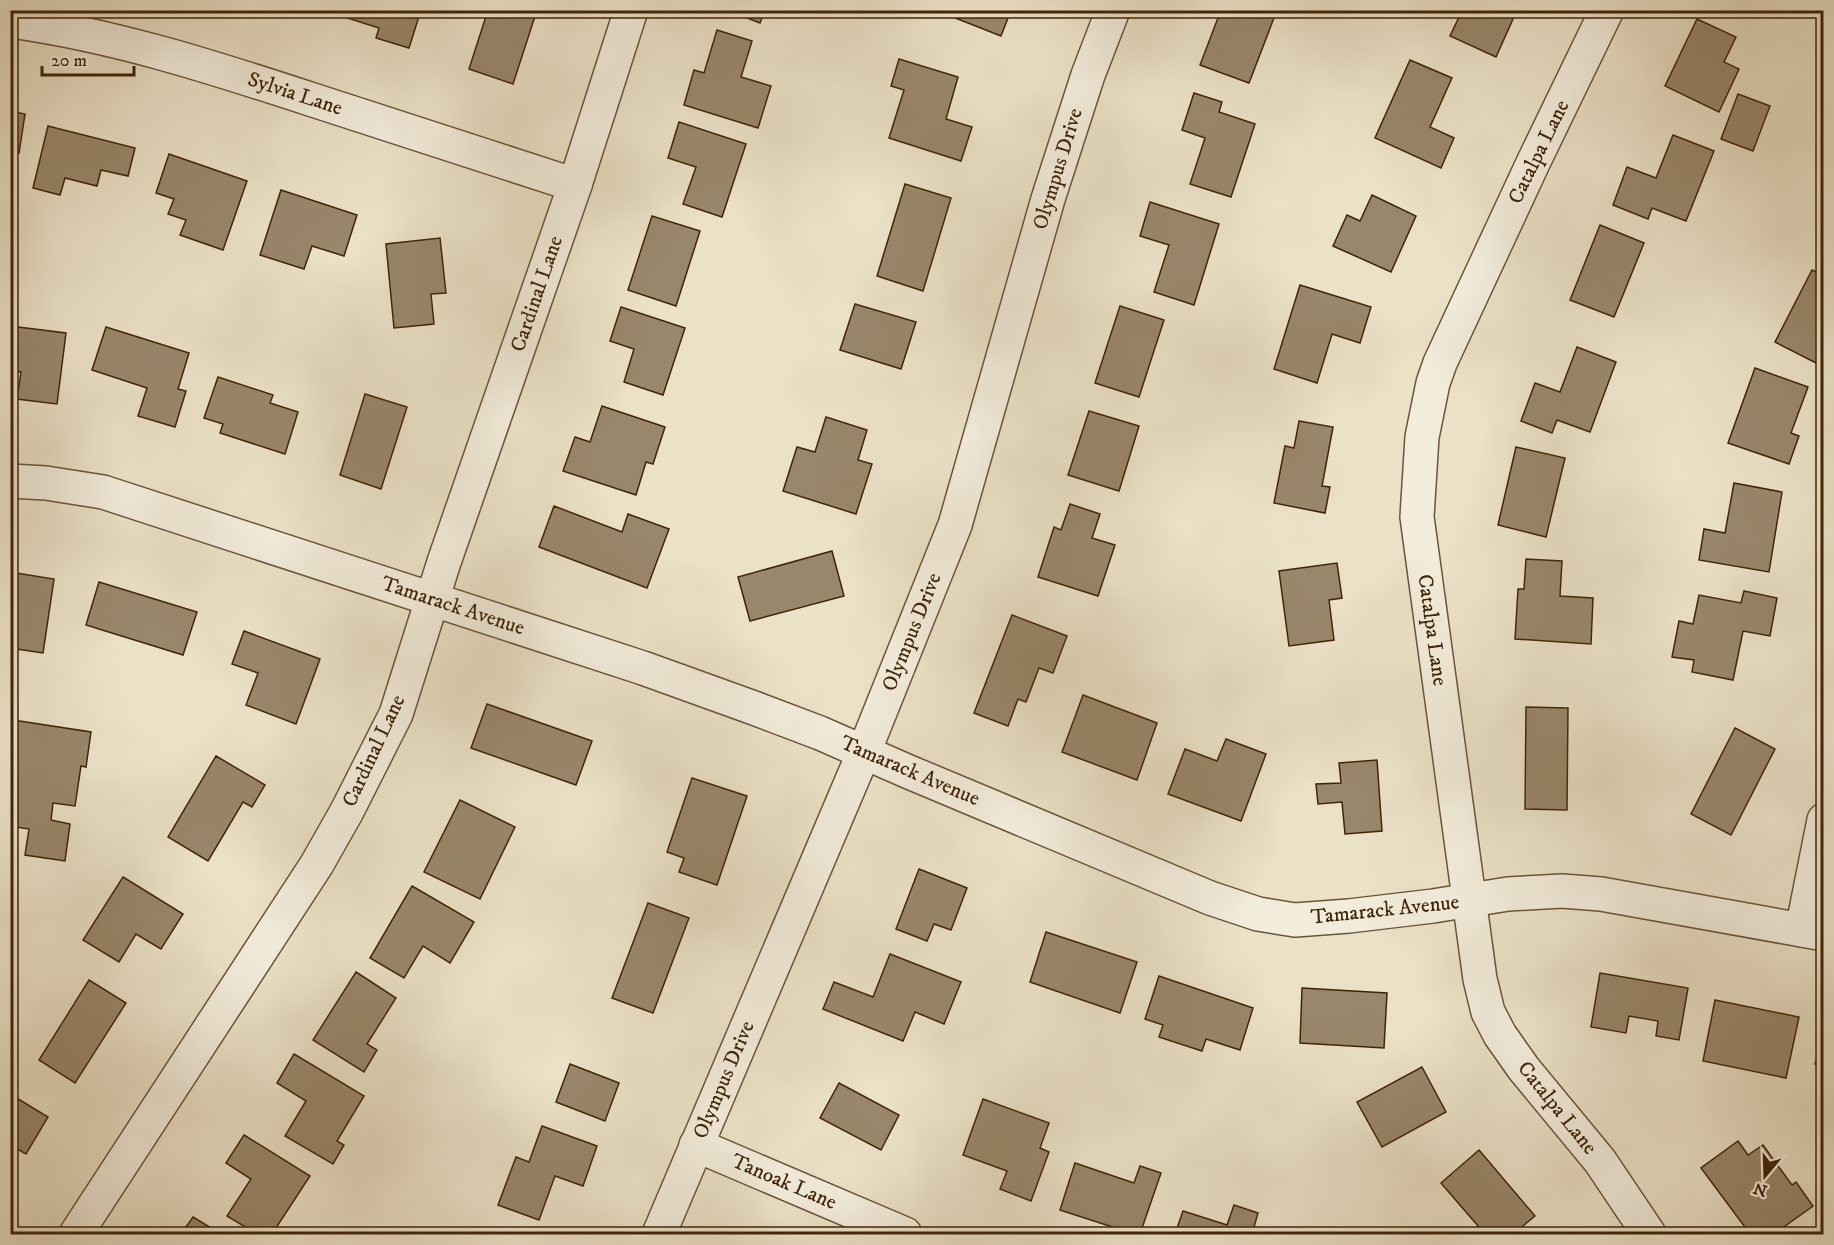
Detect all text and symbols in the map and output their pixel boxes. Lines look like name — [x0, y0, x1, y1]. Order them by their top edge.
scale bar — [42, 39, 134, 77]
text: 20 m — [51, 50, 87, 72]
street label: Sylvia Lane — [244, 66, 346, 122]
street label: Catalpa Lane — [1503, 95, 1575, 208]
street label: Olympus Drive — [1027, 105, 1089, 233]
street label: Cardinal Lane — [505, 232, 569, 355]
street label: Olympus Drive — [876, 569, 948, 695]
street label: Tamarack Avenue — [378, 571, 528, 641]
street label: Catalpa Lane — [1411, 573, 1453, 688]
street label: Cardinal Lane — [337, 690, 411, 811]
street label: Tamarack Avenue — [836, 730, 984, 812]
street label: Tamarack Avenue — [1310, 889, 1461, 931]
street label: Olympus Drive — [688, 1017, 761, 1143]
street label: Catalpa Lane — [1512, 1056, 1603, 1160]
north arrow — [1735, 1146, 1795, 1206]
street label: Tanoak Lane — [728, 1148, 841, 1216]
text: N — [1751, 1178, 1770, 1201]

